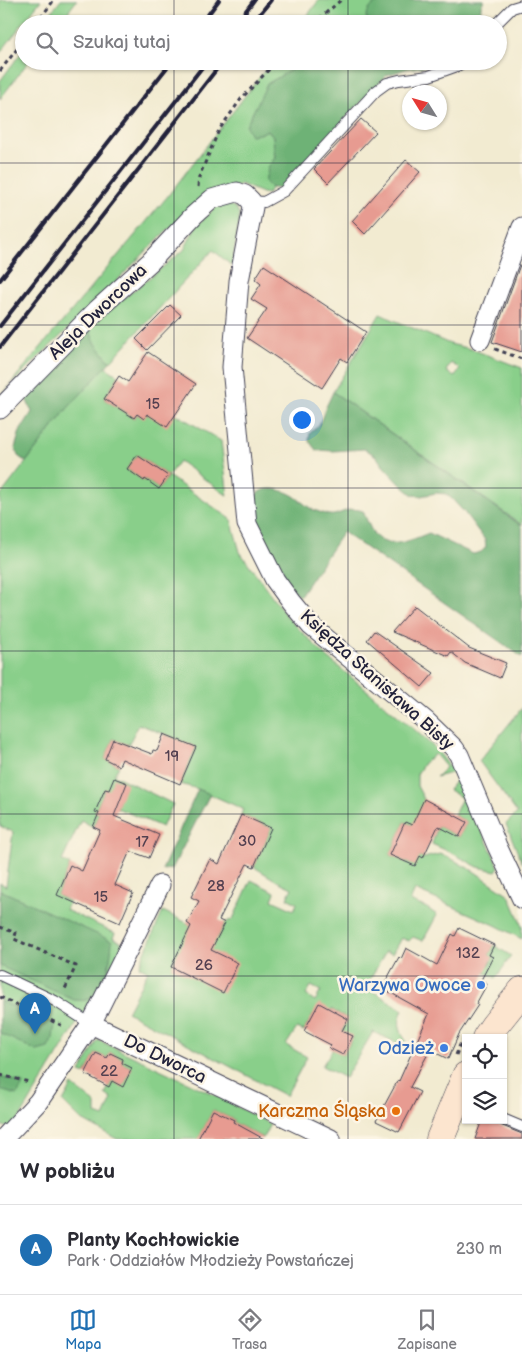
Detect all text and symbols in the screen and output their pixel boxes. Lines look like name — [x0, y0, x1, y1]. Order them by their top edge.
search box — [15, 15, 507, 70]
icon: search — [33, 29, 61, 57]
text: Szukaj tutaj — [73, 31, 170, 54]
north arrow — [402, 85, 447, 130]
street label: Aleja Dworcowa — [45, 260, 151, 364]
house number: 15 — [146, 395, 160, 414]
your location — [289, 407, 315, 433]
street label: Księdza Stanisława Bisty — [296, 605, 459, 755]
house number: 19 — [165, 747, 179, 766]
house number: 30 — [238, 832, 256, 851]
house number: 17 — [135, 833, 149, 852]
house number: 28 — [207, 877, 225, 896]
house number: 15 — [94, 888, 108, 907]
house number: 132 — [456, 944, 480, 963]
house number: 26 — [195, 956, 213, 975]
place label: Warzywa Owoce — [339, 975, 471, 996]
marker: Warzywa Owoce — [475, 979, 487, 991]
pin: A — [19, 993, 51, 1034]
street label: Do Dworca — [120, 1030, 210, 1088]
map controls — [462, 1034, 507, 1124]
button: locate — [462, 1034, 507, 1079]
place label: Odzież — [378, 1038, 434, 1059]
marker: Odzież — [438, 1042, 450, 1054]
house number: 22 — [100, 1062, 118, 1081]
button: layers — [462, 1079, 507, 1124]
place label: Karczma Śląska — [258, 1099, 386, 1122]
marker: Karczma Śląska — [390, 1105, 402, 1117]
text: W pobliżu — [20, 1159, 115, 1184]
text: Planty Kochłowickie — [67, 1229, 240, 1252]
text: A — [31, 1240, 41, 1259]
text: 230 m — [456, 1240, 502, 1259]
text: Park · Oddziałów Młodzieży Powstańczej — [67, 1252, 354, 1271]
tab: Mapa — [65, 1306, 101, 1353]
tab: Trasa — [232, 1306, 267, 1353]
tab: Zapisane — [398, 1306, 457, 1353]

